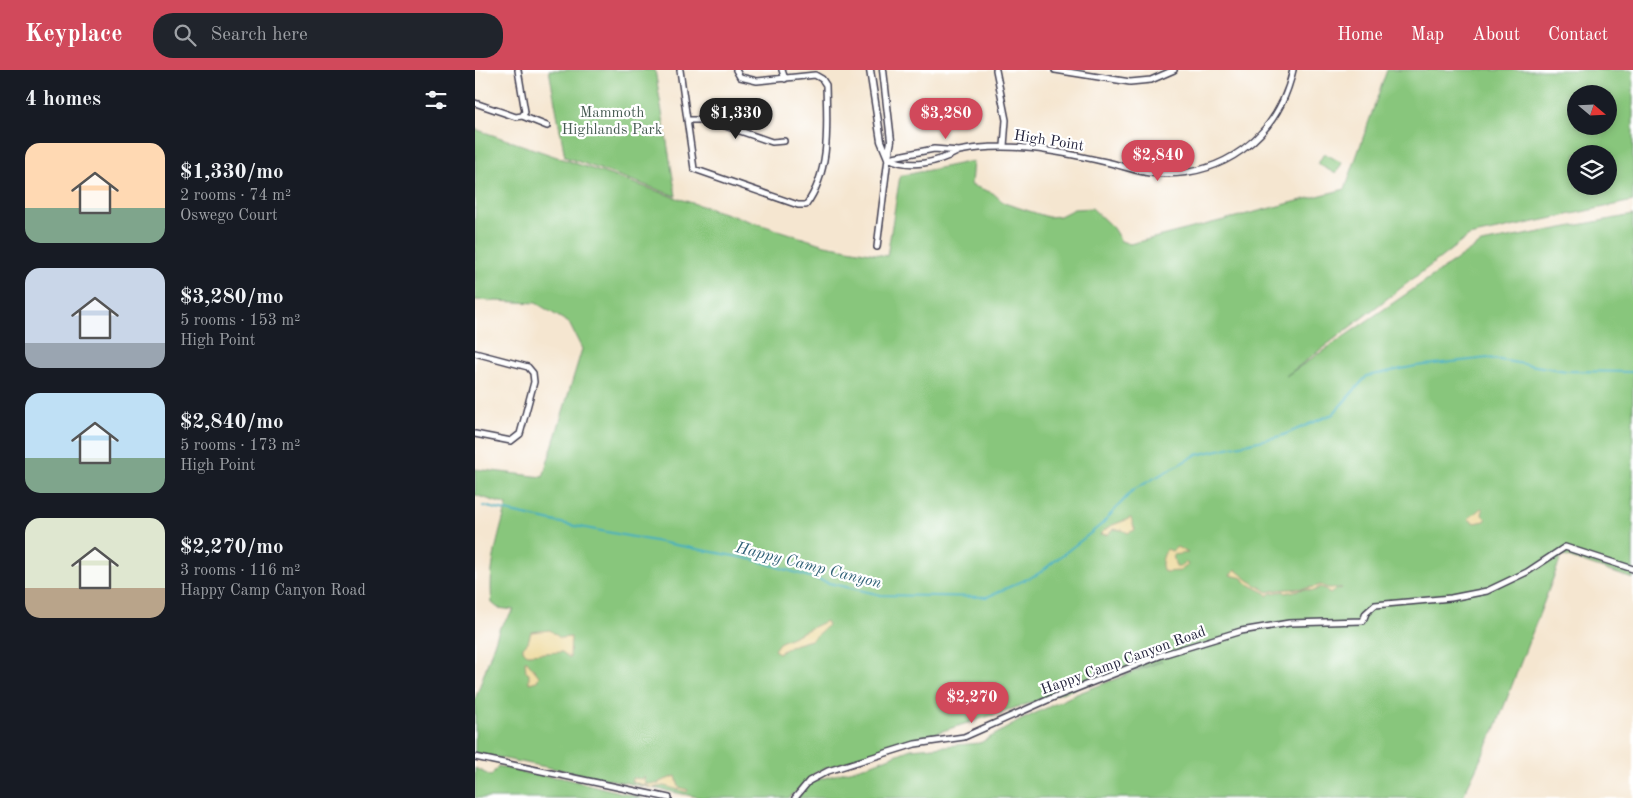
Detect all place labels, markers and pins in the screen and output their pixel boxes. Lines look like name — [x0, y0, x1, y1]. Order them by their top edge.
pin: $1,330 — [695, 98, 777, 140]
pin: $3,280 — [905, 98, 987, 140]
pin: $2,840 — [1117, 140, 1199, 182]
pin: $2,270 — [931, 682, 1013, 724]

